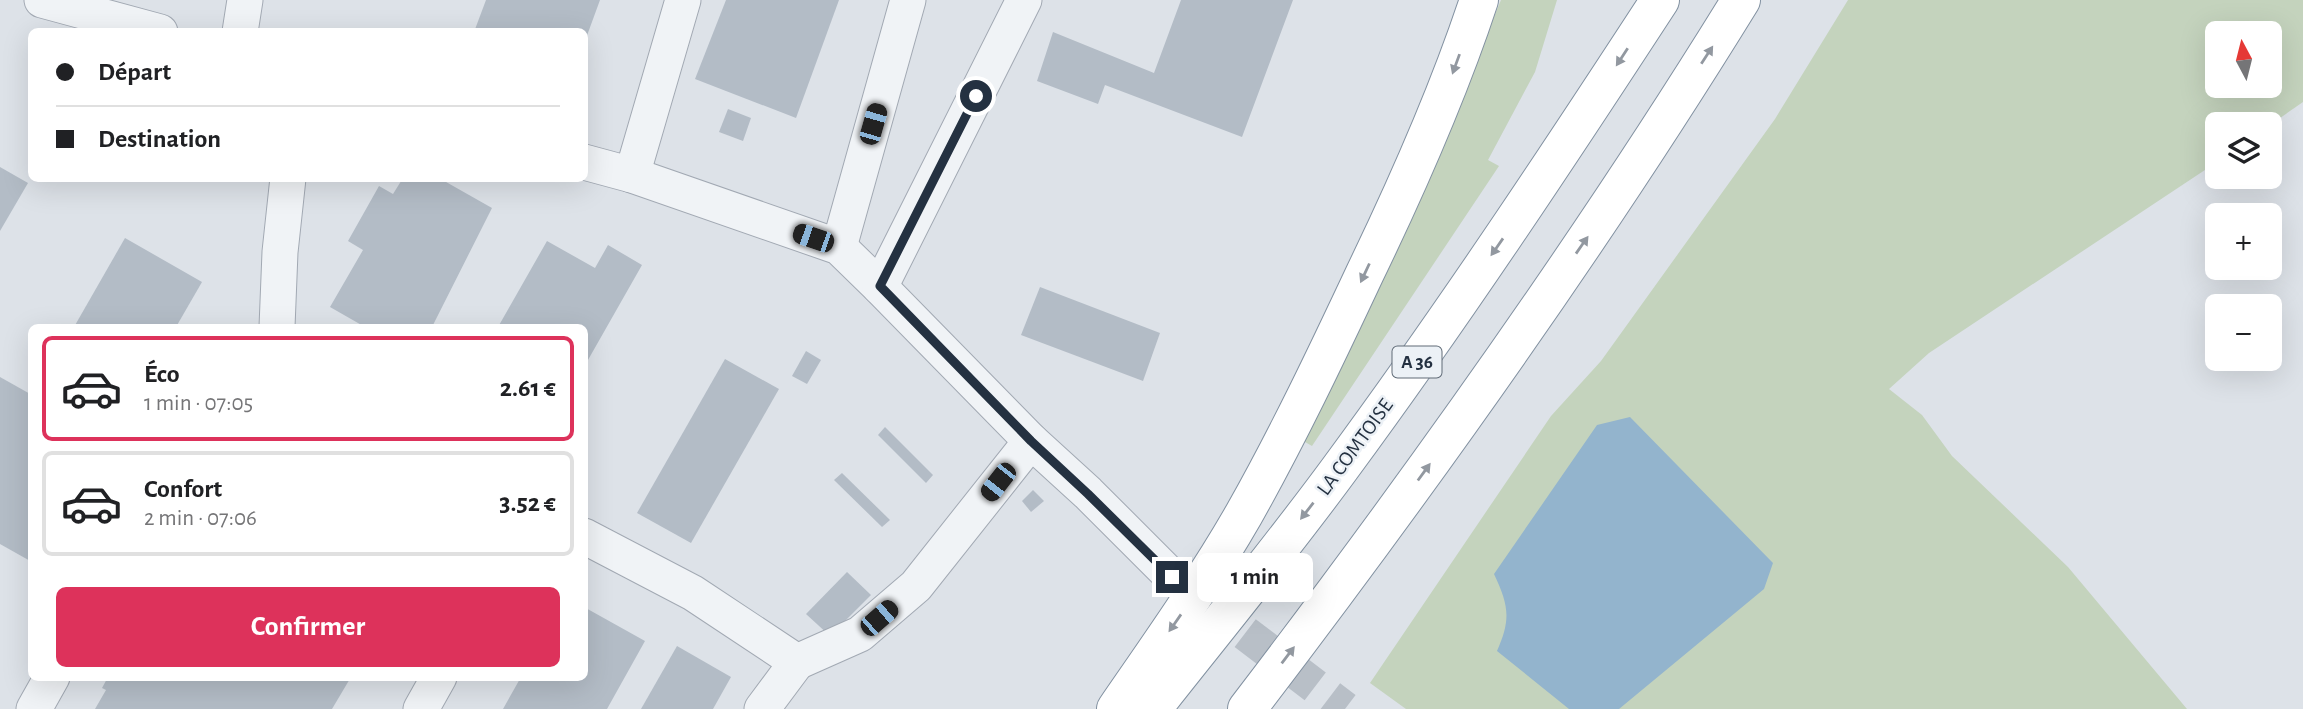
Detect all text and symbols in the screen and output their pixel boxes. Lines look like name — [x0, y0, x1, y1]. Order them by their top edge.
north arrow — [2205, 21, 2282, 98]
map controls — [2205, 21, 2282, 371]
one-way arrow — [1700, 46, 1714, 64]
one-way arrow — [1616, 48, 1629, 67]
one-way arrow — [1450, 54, 1461, 75]
text: Départ — [98, 59, 171, 85]
route start — [960, 80, 992, 112]
car — [858, 101, 889, 147]
button: layers — [2205, 112, 2282, 189]
text: Destination — [98, 126, 221, 152]
button: + — [2205, 203, 2282, 280]
car — [790, 221, 837, 255]
one-way arrow — [1575, 236, 1589, 254]
one-way arrow — [1490, 238, 1504, 256]
one-way arrow — [1360, 263, 1371, 283]
button: − — [2205, 294, 2282, 371]
road number: A 36 — [1392, 346, 1442, 378]
icon: car — [60, 357, 123, 420]
text: Éco — [144, 361, 180, 387]
text: 2.61 € — [500, 375, 556, 401]
text: 1 min · 07:05 — [144, 392, 253, 415]
street label: LA COMTOISE — [1313, 395, 1397, 499]
car — [977, 459, 1020, 505]
one-way arrow — [1416, 463, 1430, 481]
icon: car — [60, 472, 123, 535]
text: Confort — [144, 476, 222, 502]
text: 3.52 € — [499, 490, 556, 516]
one-way arrow — [1299, 502, 1314, 520]
text: 2 min · 07:06 — [144, 507, 257, 530]
callout: 1 min — [1196, 552, 1312, 602]
route end — [1156, 561, 1188, 593]
text: 1 min — [1231, 566, 1279, 589]
button: Confirmer — [56, 587, 560, 667]
car — [857, 596, 902, 640]
one-way arrow — [1168, 614, 1182, 632]
one-way arrow — [1281, 646, 1296, 664]

